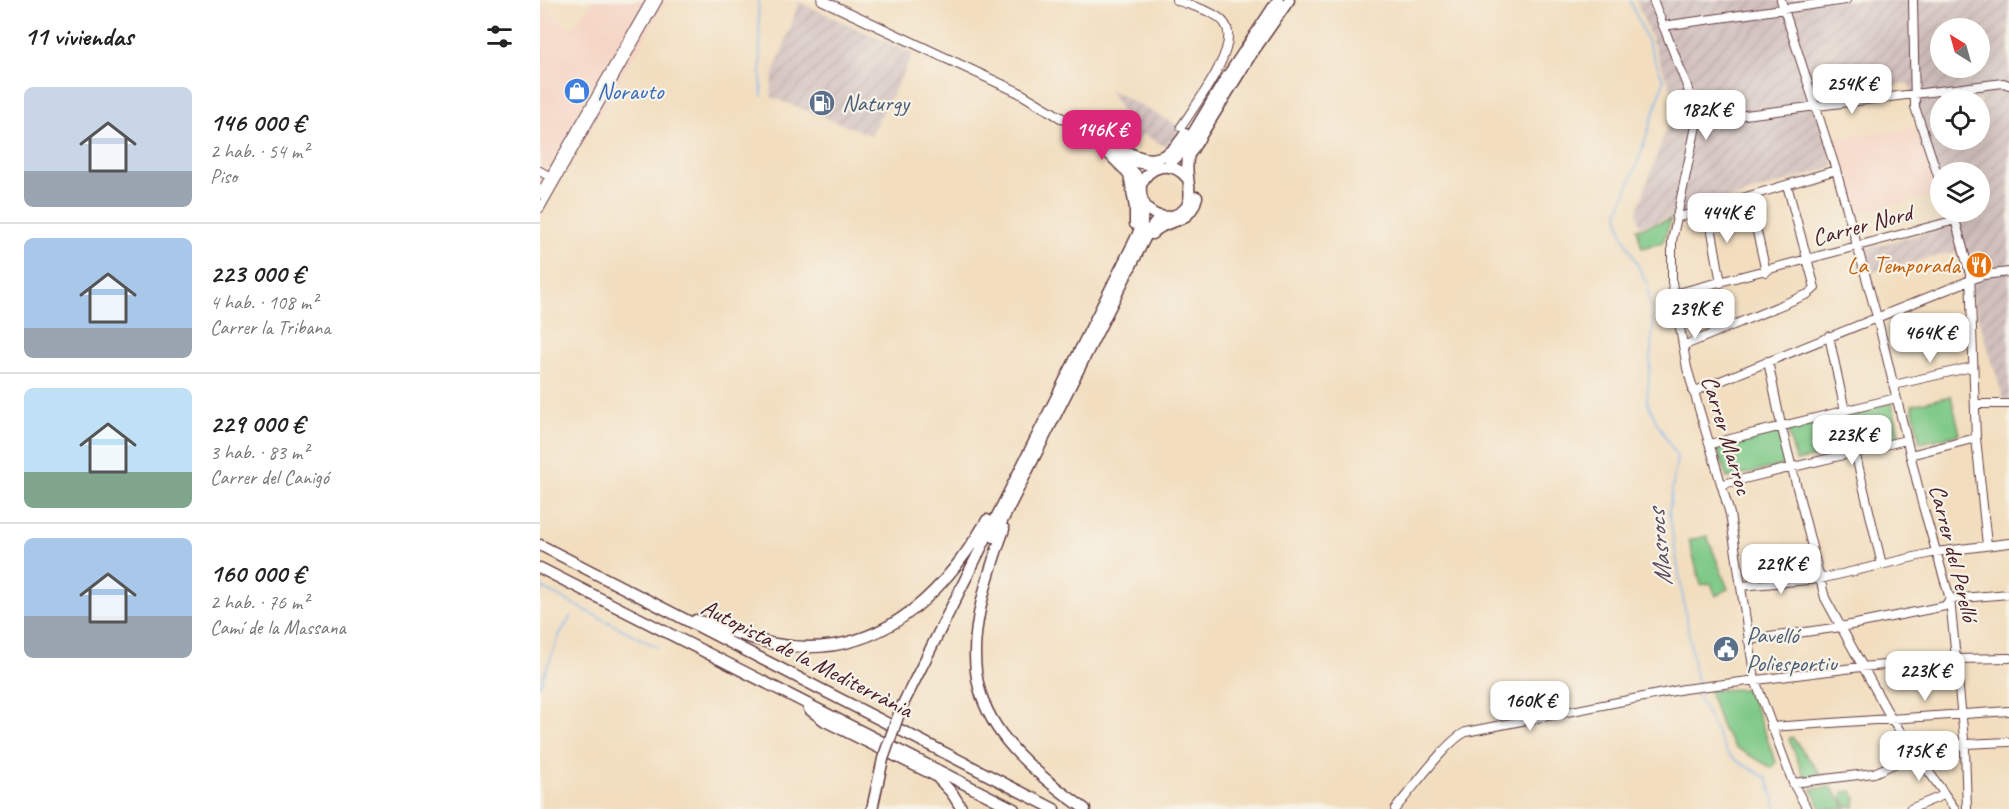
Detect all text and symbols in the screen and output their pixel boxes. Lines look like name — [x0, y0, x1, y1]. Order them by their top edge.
north arrow — [1930, 18, 1990, 78]
map controls — [1930, 18, 1990, 222]
text: 11 viviendas — [24, 20, 133, 53]
icon: filters — [483, 20, 516, 53]
pin: 254K € — [1803, 64, 1901, 115]
text: 254K € — [1827, 71, 1877, 96]
shop icon: Norauto — [562, 76, 592, 106]
place label: Norauto — [597, 76, 665, 106]
fuel station icon: Naturgy — [807, 88, 837, 118]
place label: Naturgy — [842, 88, 911, 118]
pin: 182K € — [1657, 90, 1755, 141]
button: locate — [1930, 90, 1990, 150]
text: 182K € — [1681, 97, 1732, 122]
text: 146 000 € — [210, 106, 305, 139]
pin: 146K € — [1053, 110, 1151, 161]
icon: home — [72, 111, 144, 183]
text: 146K € — [1076, 117, 1128, 142]
text: 2 hab. · 54 m² — [210, 139, 308, 164]
button: layers — [1930, 162, 1990, 222]
text: Piso — [210, 164, 237, 189]
pin: 444K € — [1678, 193, 1776, 244]
street label: Carrer Nord — [1809, 196, 1919, 253]
text: 444K € — [1702, 200, 1753, 225]
place label: La Temporada — [1847, 250, 1961, 280]
restaurant icon: La Temporada — [1964, 250, 1994, 280]
text: 223 000 € — [210, 257, 304, 290]
icon: home — [72, 262, 144, 334]
pin: 239K € — [1646, 289, 1744, 340]
text: 4 hab. · 108 m² — [210, 290, 317, 315]
text: 239K € — [1670, 296, 1720, 321]
pin: 464K € — [1881, 313, 1979, 364]
text: Carrer la Tribana — [210, 315, 331, 340]
text: 464K € — [1904, 320, 1956, 345]
street label: Carrer Marroc — [1695, 372, 1760, 499]
text: 229 000 € — [210, 407, 304, 440]
icon: home — [72, 412, 144, 484]
pin: 223K € — [1803, 415, 1901, 466]
text: 223K € — [1827, 422, 1878, 447]
text: 3 hab. · 83 m² — [210, 440, 308, 465]
text: Carrer del Canigó — [210, 465, 329, 490]
street label: Carrer del Perelló — [1923, 481, 1986, 628]
water label: Masrocs — [1639, 503, 1680, 587]
pin: 229K € — [1732, 544, 1830, 595]
text: 229K € — [1756, 551, 1806, 576]
text: 160 000 € — [210, 557, 305, 590]
icon: home — [72, 562, 144, 634]
text: 2 hab. · 76 m² — [210, 590, 308, 615]
street label: Autopista de la Mediterrània — [696, 592, 919, 725]
text: Camí de la Massana — [210, 615, 345, 640]
place label: Pavelló Poliesportiu — [1746, 620, 1839, 678]
public building icon: Pavelló Poliesportiu — [1711, 634, 1741, 664]
pin: 223K € — [1876, 651, 1974, 702]
text: 223K € — [1900, 658, 1951, 683]
pin: 160K € — [1481, 681, 1579, 732]
text: 160K € — [1504, 688, 1556, 713]
pin: 175K € — [1870, 731, 1968, 782]
text: 175K € — [1894, 738, 1944, 763]

